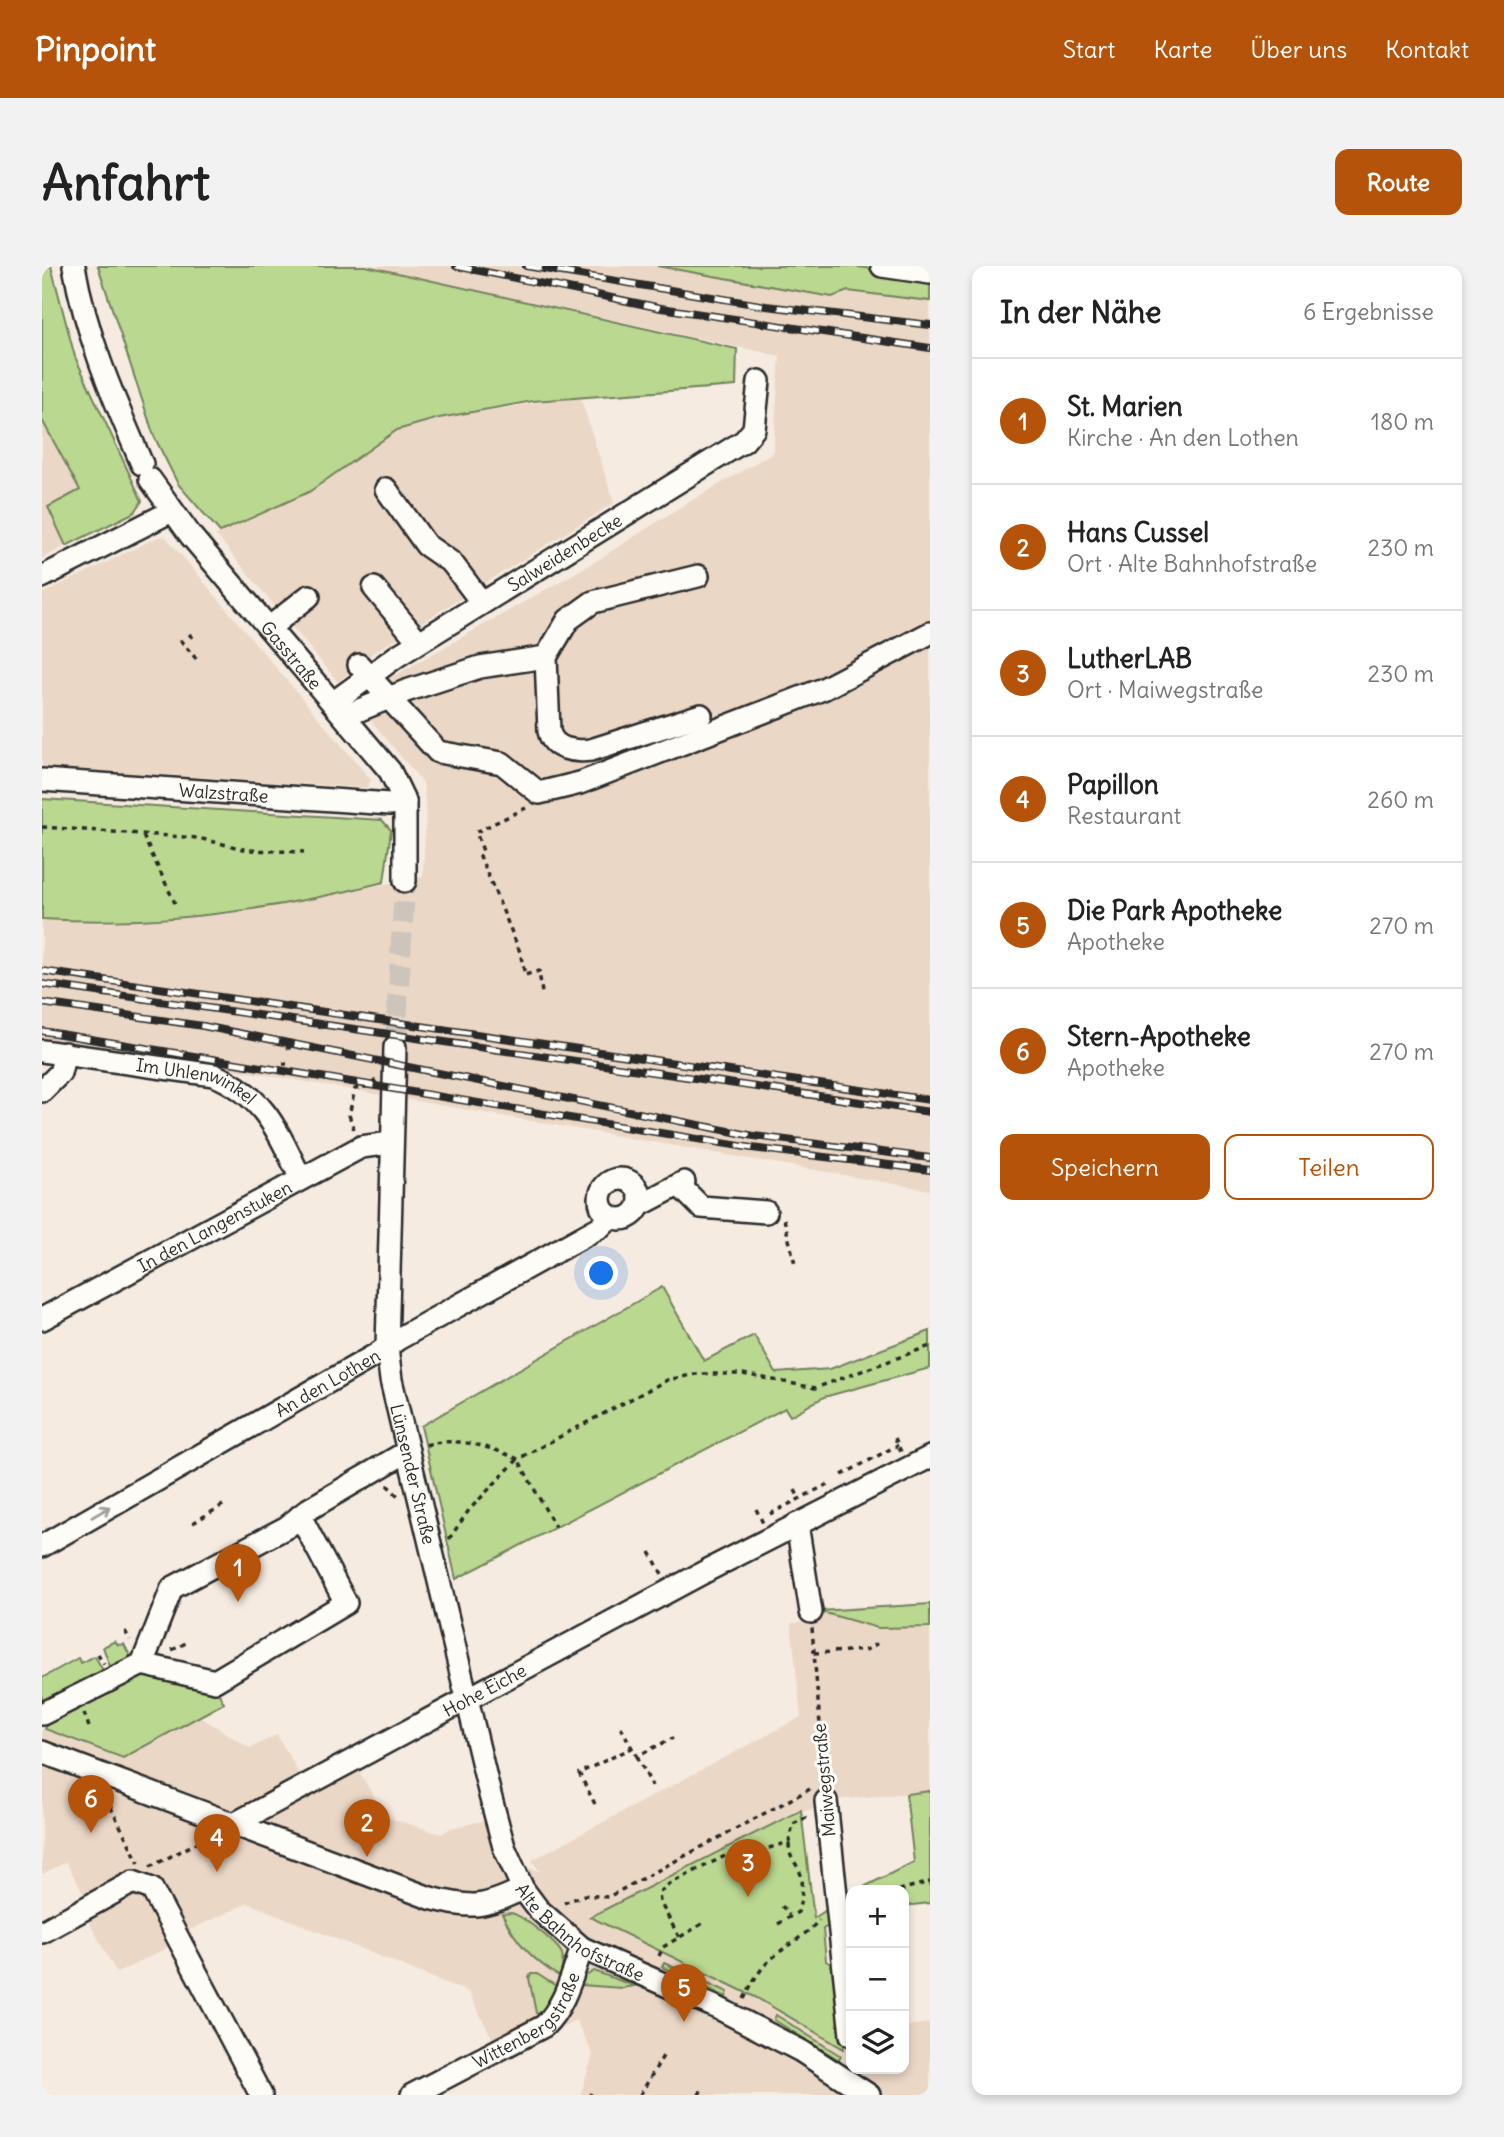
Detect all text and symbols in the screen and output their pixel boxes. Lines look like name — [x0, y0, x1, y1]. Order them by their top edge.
text: Pinpoint — [35, 28, 156, 70]
text: Start — [1063, 34, 1115, 64]
text: Karte — [1153, 34, 1212, 64]
text: Über uns — [1250, 34, 1347, 64]
text: Kontakt — [1385, 34, 1469, 64]
button: Route — [1335, 149, 1462, 215]
text: Anfahrt — [42, 152, 210, 213]
text: In der Nähe — [1000, 293, 1162, 331]
text: 6 Ergebnisse — [1303, 297, 1434, 326]
text: St. Marien — [1067, 390, 1183, 423]
text: 1 — [1018, 407, 1028, 436]
text: 180 m — [1371, 407, 1434, 436]
text: Kirche · An den Lothen — [1067, 423, 1299, 452]
street label: Salweidenbecke — [503, 508, 626, 596]
text: Hans Cussel — [1067, 516, 1209, 549]
text: 2 — [1017, 533, 1029, 562]
text: 230 m — [1368, 533, 1434, 562]
text: Ort · Alte Bahnhofstraße — [1067, 549, 1317, 578]
street label: Gasstraße — [256, 616, 327, 694]
text: LutherLAB — [1067, 642, 1192, 675]
text: 3 — [1016, 659, 1030, 688]
text: 230 m — [1368, 659, 1434, 688]
text: Ort · Maiwegstraße — [1067, 675, 1263, 704]
text: Papillon — [1067, 768, 1159, 801]
street label: Walzstraße — [178, 778, 269, 807]
text: 4 — [1016, 785, 1030, 814]
text: 260 m — [1367, 785, 1434, 814]
text: Restaurant — [1067, 801, 1181, 830]
text: Die Park Apotheke — [1067, 894, 1282, 927]
text: 5 — [1016, 911, 1030, 940]
text: 270 m — [1369, 911, 1434, 940]
text: Apotheke — [1067, 927, 1165, 956]
text: Stern-Apotheke — [1067, 1020, 1251, 1053]
text: 6 — [1016, 1037, 1030, 1066]
text: 270 m — [1369, 1037, 1434, 1066]
street label: Im Uhlenwinkel — [135, 1053, 262, 1109]
text: Apotheke — [1067, 1053, 1165, 1082]
button: Speichern — [1000, 1134, 1210, 1200]
button: Teilen — [1224, 1134, 1434, 1200]
street label: In den Langenstuken — [133, 1175, 296, 1277]
your location — [584, 1256, 618, 1290]
street label: An den Lothen — [271, 1343, 384, 1422]
street label: Lünsender Straße — [386, 1402, 441, 1546]
one-way arrow — [91, 1505, 111, 1519]
pin: 1 — [215, 1544, 261, 1602]
street label: Hohe Eiche — [439, 1658, 530, 1722]
street label: Maiwegstraße — [808, 1722, 840, 1838]
pin: 6 — [68, 1775, 114, 1833]
pin: 2 — [344, 1799, 390, 1857]
pin: 4 — [194, 1814, 240, 1872]
pin: 3 — [725, 1839, 771, 1897]
street label: Alte Bahnhofstraße — [511, 1878, 648, 1986]
map controls — [846, 1885, 909, 2074]
button: + — [846, 1885, 909, 1948]
button: − — [846, 1948, 909, 2011]
pin: 5 — [661, 1964, 707, 2022]
street label: Wittenbergstraße — [468, 1969, 584, 2073]
button: layers — [846, 2011, 909, 2074]

